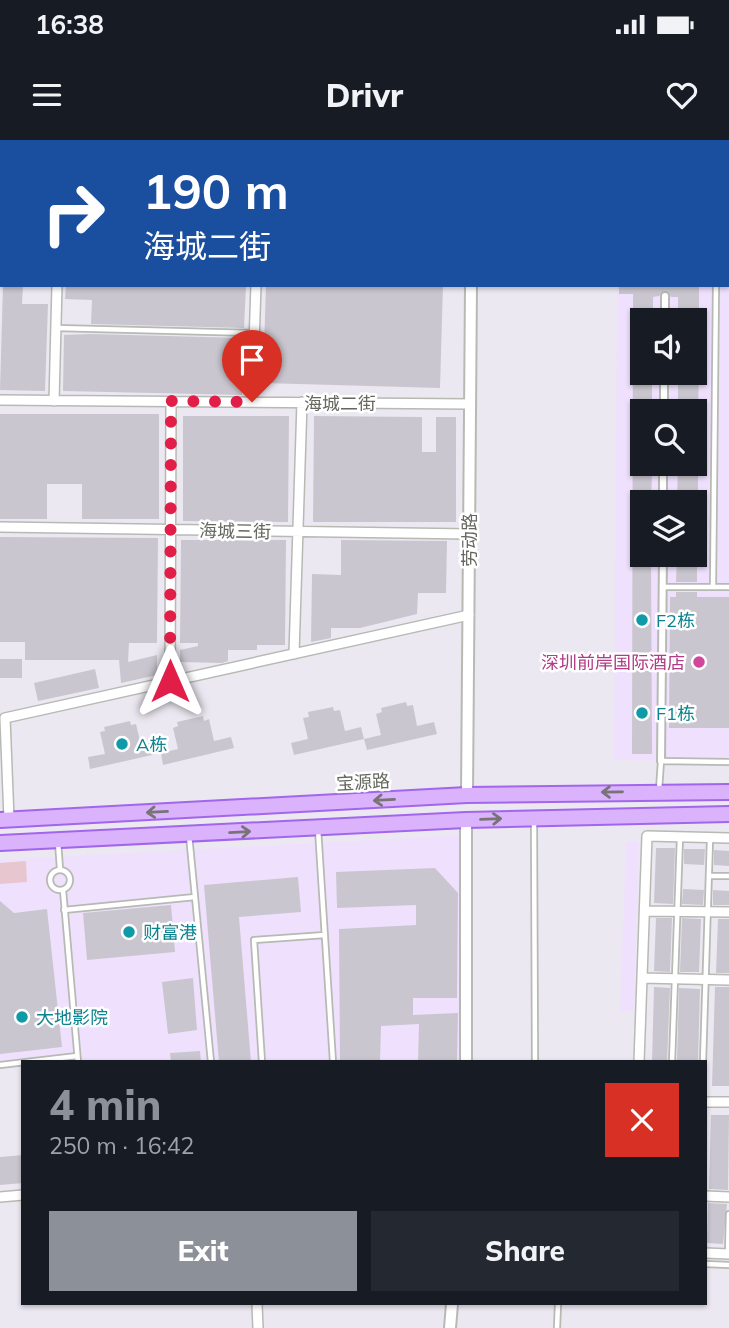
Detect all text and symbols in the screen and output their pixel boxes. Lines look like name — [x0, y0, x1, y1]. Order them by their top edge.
text: 16:38 — [35, 8, 104, 41]
text: Drivr — [326, 75, 403, 115]
icon: menu — [28, 76, 66, 114]
icon: heart — [663, 76, 701, 114]
text: 190 m — [143, 160, 289, 221]
icon: right — [28, 168, 119, 259]
text: 海城二街 — [143, 226, 271, 266]
map controls — [630, 308, 707, 567]
button: sound — [630, 308, 707, 385]
pin — [222, 330, 282, 402]
icon: arrive — [233, 341, 271, 379]
street label: 海城二街 — [304, 392, 376, 415]
button: search — [630, 399, 707, 476]
button: layers — [630, 490, 707, 567]
street label: 劳动路 — [458, 513, 481, 567]
street label: 海城三街 — [199, 519, 271, 543]
place label: F2栋 — [656, 609, 695, 632]
marker: F2栋 — [634, 612, 650, 628]
position arrow — [133, 644, 207, 718]
place label: 深圳前岸国际酒店 — [541, 651, 685, 674]
marker: 深圳前岸国际酒店 — [691, 654, 707, 670]
place label: F1栋 — [656, 702, 695, 725]
marker: F1栋 — [634, 705, 650, 721]
place label: A栋 — [136, 733, 167, 756]
marker: A栋 — [114, 736, 130, 752]
street label: 宝源路 — [335, 769, 391, 795]
one-way arrow — [601, 785, 624, 799]
one-way arrow — [373, 793, 396, 806]
one-way arrow — [146, 805, 169, 818]
one-way arrow — [479, 813, 502, 826]
one-way arrow — [228, 825, 250, 838]
place label: 财富港 — [143, 921, 197, 944]
marker: 财富港 — [121, 924, 137, 940]
place label: 大地影院 — [36, 1006, 108, 1029]
marker: 大地影院 — [14, 1009, 30, 1025]
text: 4 min — [49, 1078, 162, 1131]
button: close — [605, 1083, 679, 1157]
text: 250 m · 16:42 — [49, 1131, 194, 1160]
button: Exit — [49, 1211, 357, 1291]
button: Share — [371, 1211, 679, 1291]

